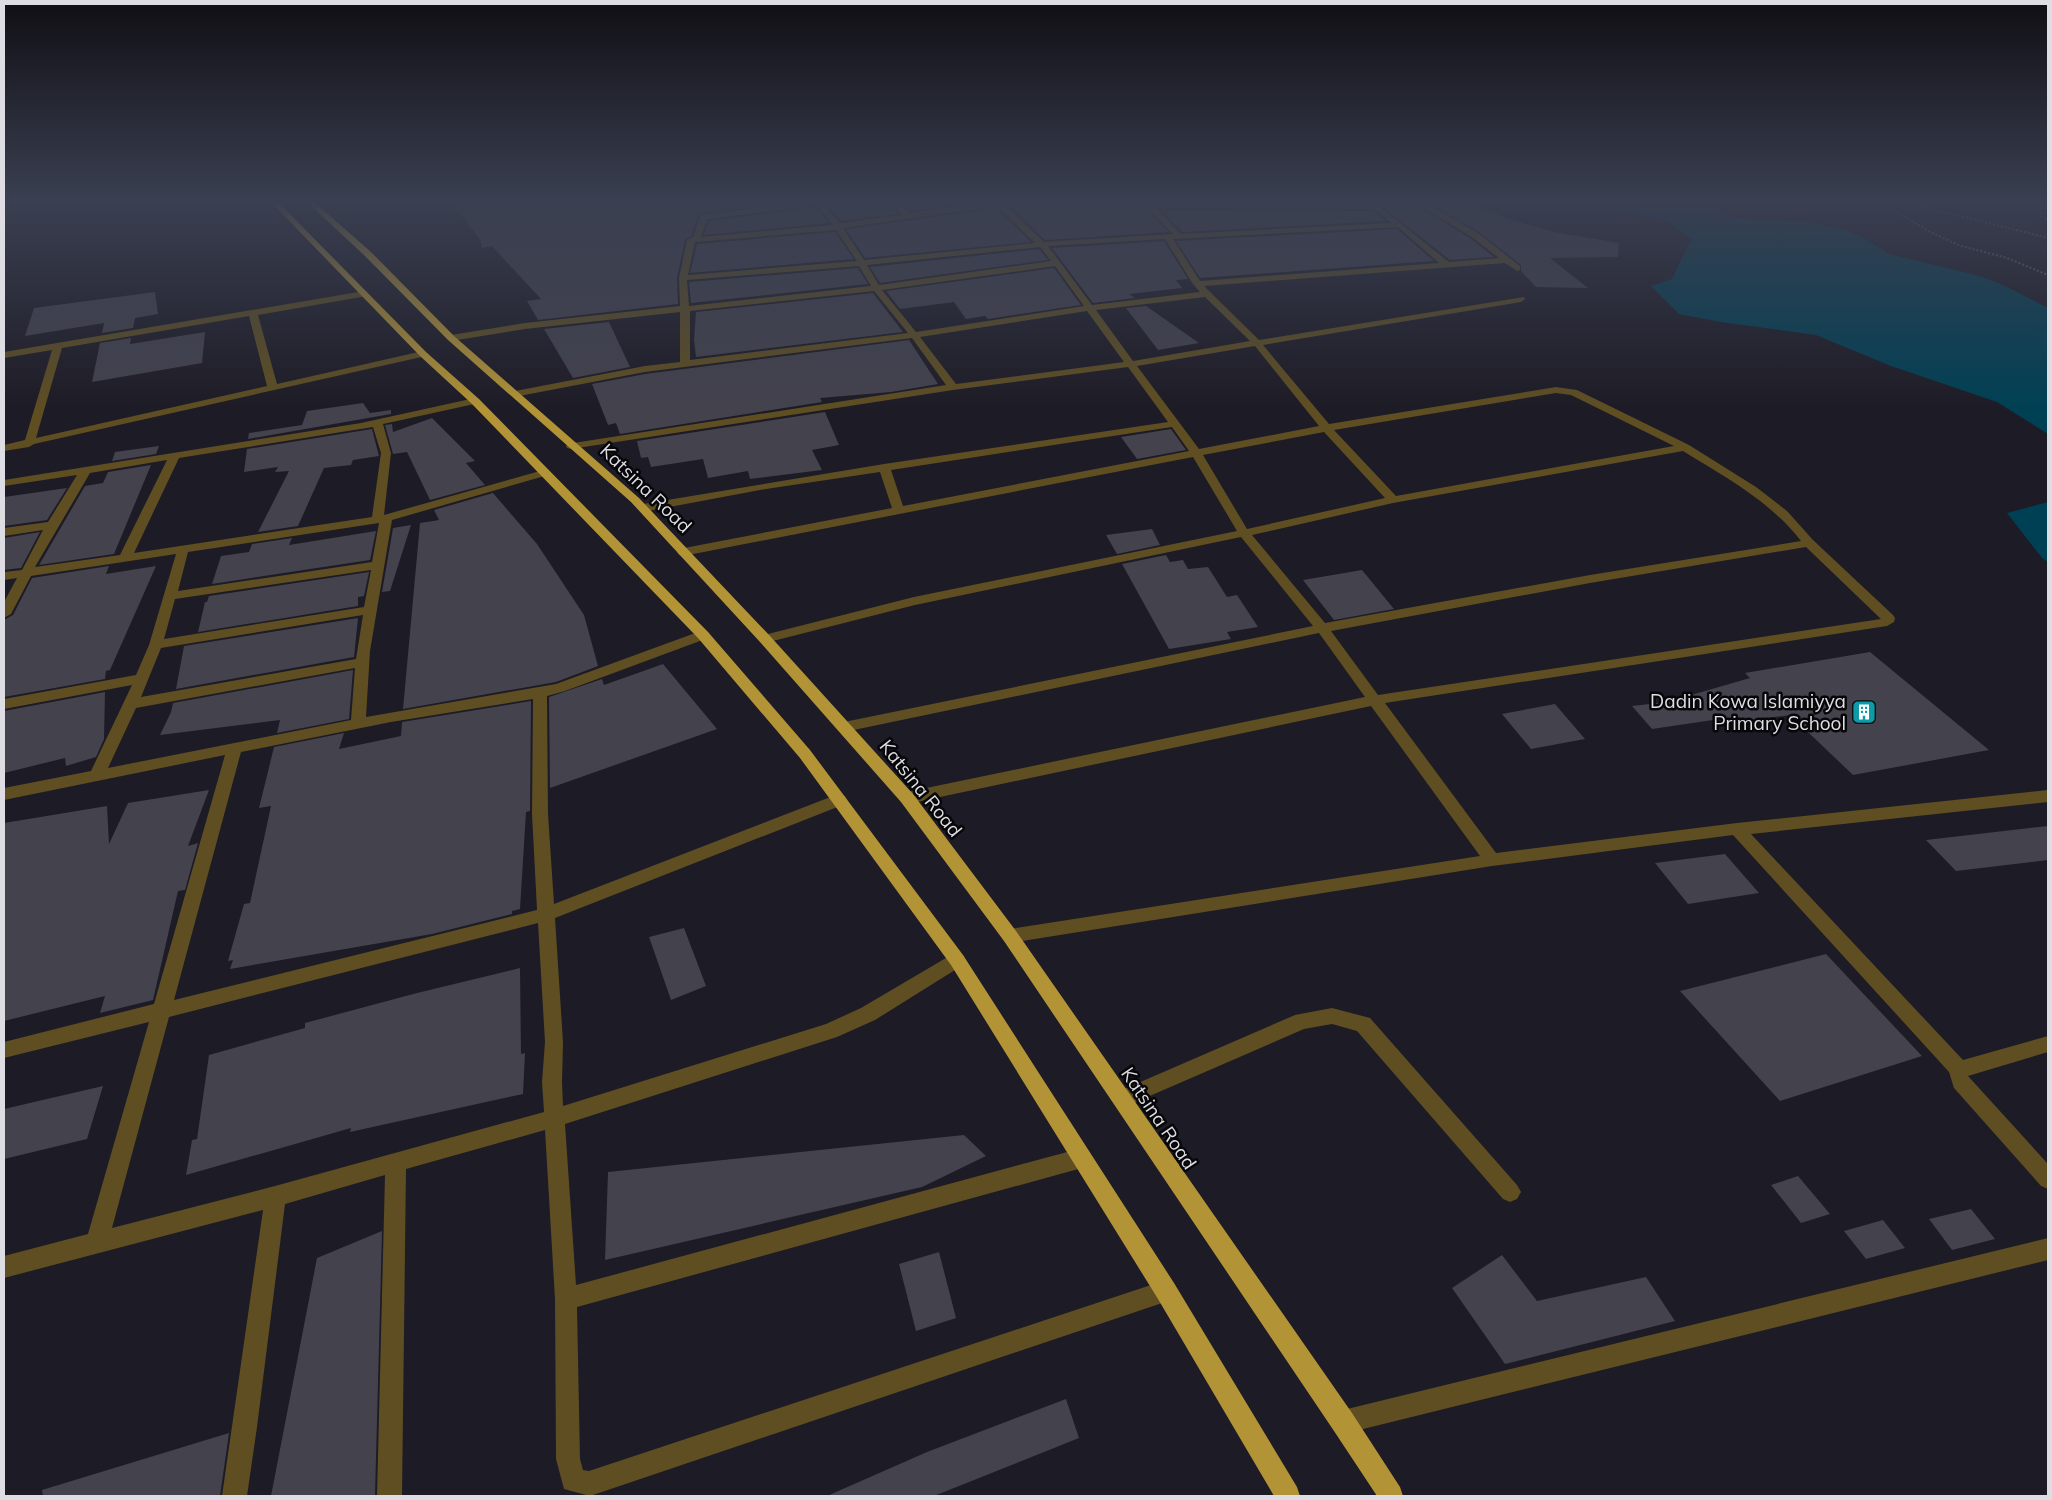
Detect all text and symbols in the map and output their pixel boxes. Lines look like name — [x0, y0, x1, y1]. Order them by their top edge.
street label: Katsina Road — [595, 438, 697, 538]
place label: Dadin Kowa Islamiyya Primary School — [1650, 689, 1846, 735]
building icon: Dadin Kowa Islamiyya Primary School — [1851, 699, 1877, 725]
street label: Katsina Road — [875, 735, 967, 841]
street label: Katsina Road — [1116, 1062, 1202, 1174]

